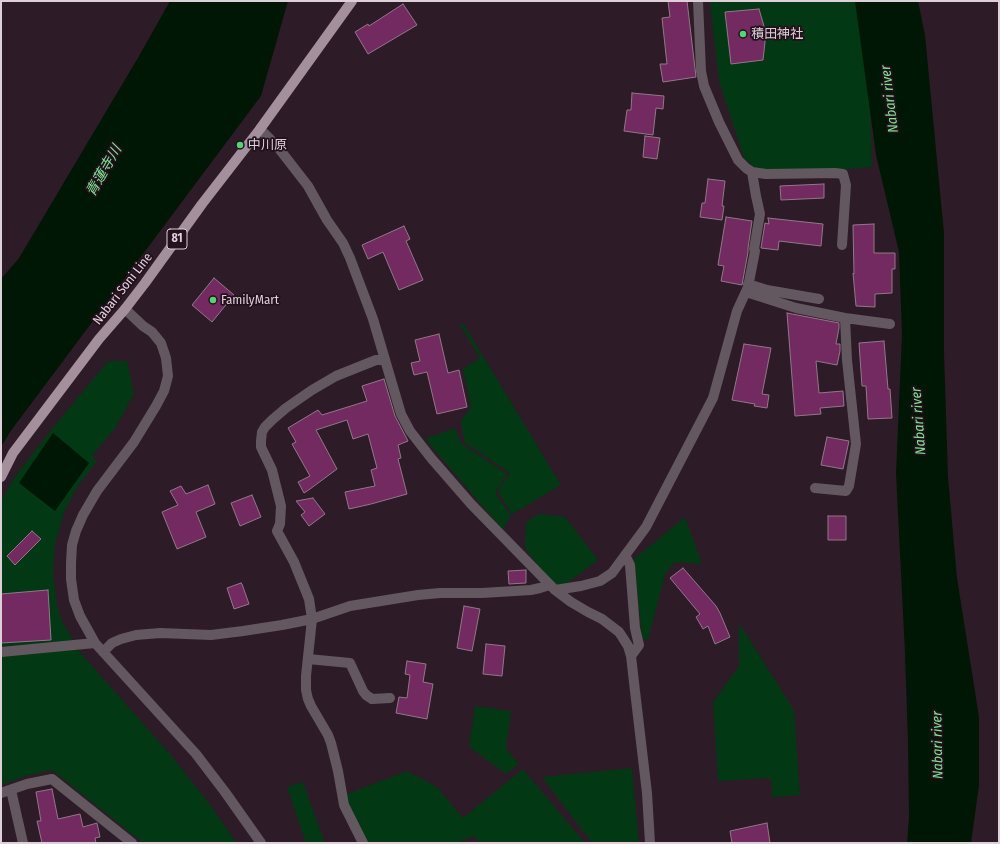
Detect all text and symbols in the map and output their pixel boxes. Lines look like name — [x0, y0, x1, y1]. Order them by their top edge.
place label: 積田神社 — [751, 26, 803, 42]
marker: 積田神社 — [738, 29, 748, 39]
water label: Nabari river — [878, 64, 902, 134]
place label: 中川原 — [248, 137, 287, 153]
marker: 中川原 — [235, 140, 245, 150]
water label: 青蓮寺川 — [83, 143, 125, 199]
road number: 81 — [167, 229, 187, 249]
street label: Nabari Soni Line — [90, 250, 156, 328]
place label: FamilyMart — [221, 292, 279, 308]
marker: FamilyMart — [208, 295, 218, 305]
water label: Nabari river — [908, 386, 930, 456]
water label: Nabari river — [929, 711, 947, 779]

